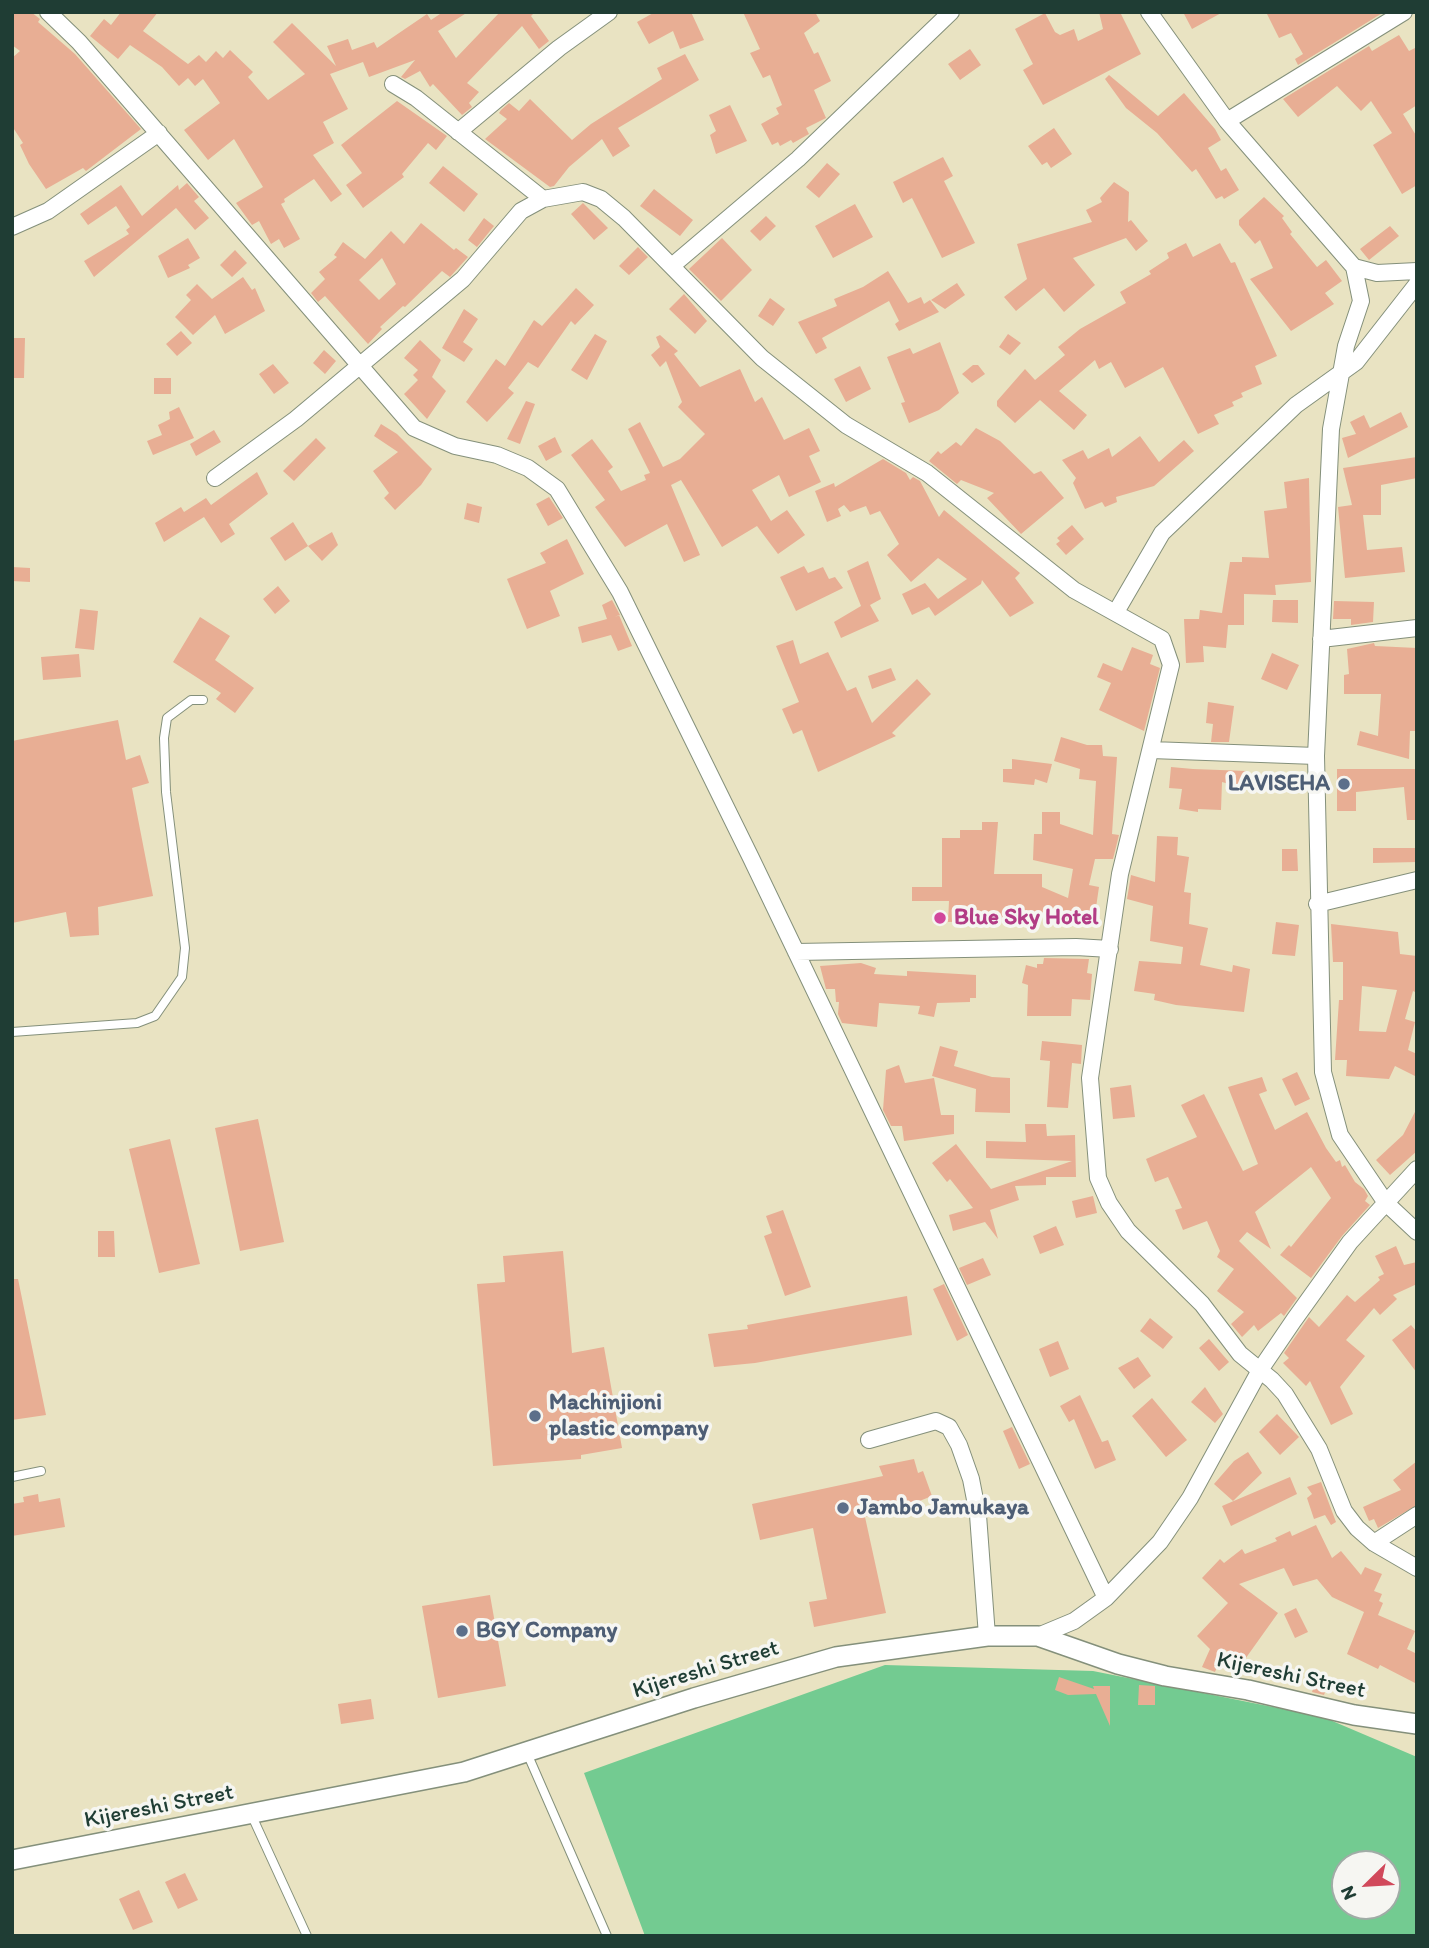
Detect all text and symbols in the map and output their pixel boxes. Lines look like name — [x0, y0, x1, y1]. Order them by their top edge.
place label: LAVISEHA — [1228, 770, 1330, 798]
marker: LAVISEHA — [1336, 776, 1352, 792]
place label: Blue Sky Hotel — [954, 904, 1099, 932]
marker: Blue Sky Hotel — [932, 910, 948, 926]
place label: Machinjioni plastic company — [549, 1389, 709, 1443]
marker: Machinjioni plastic company — [527, 1408, 543, 1424]
place label: Jambo Jamukaya — [857, 1494, 1029, 1522]
marker: Jambo Jamukaya — [835, 1500, 851, 1516]
place label: BGY Company — [476, 1617, 617, 1645]
marker: BGY Company — [454, 1623, 470, 1639]
street label: Kijereshi Street — [630, 1635, 782, 1705]
street label: Kijereshi Street — [1214, 1647, 1368, 1705]
street label: Kijereshi Street — [82, 1779, 236, 1835]
north arrow — [1331, 1850, 1401, 1920]
text: N — [1335, 1882, 1361, 1903]

